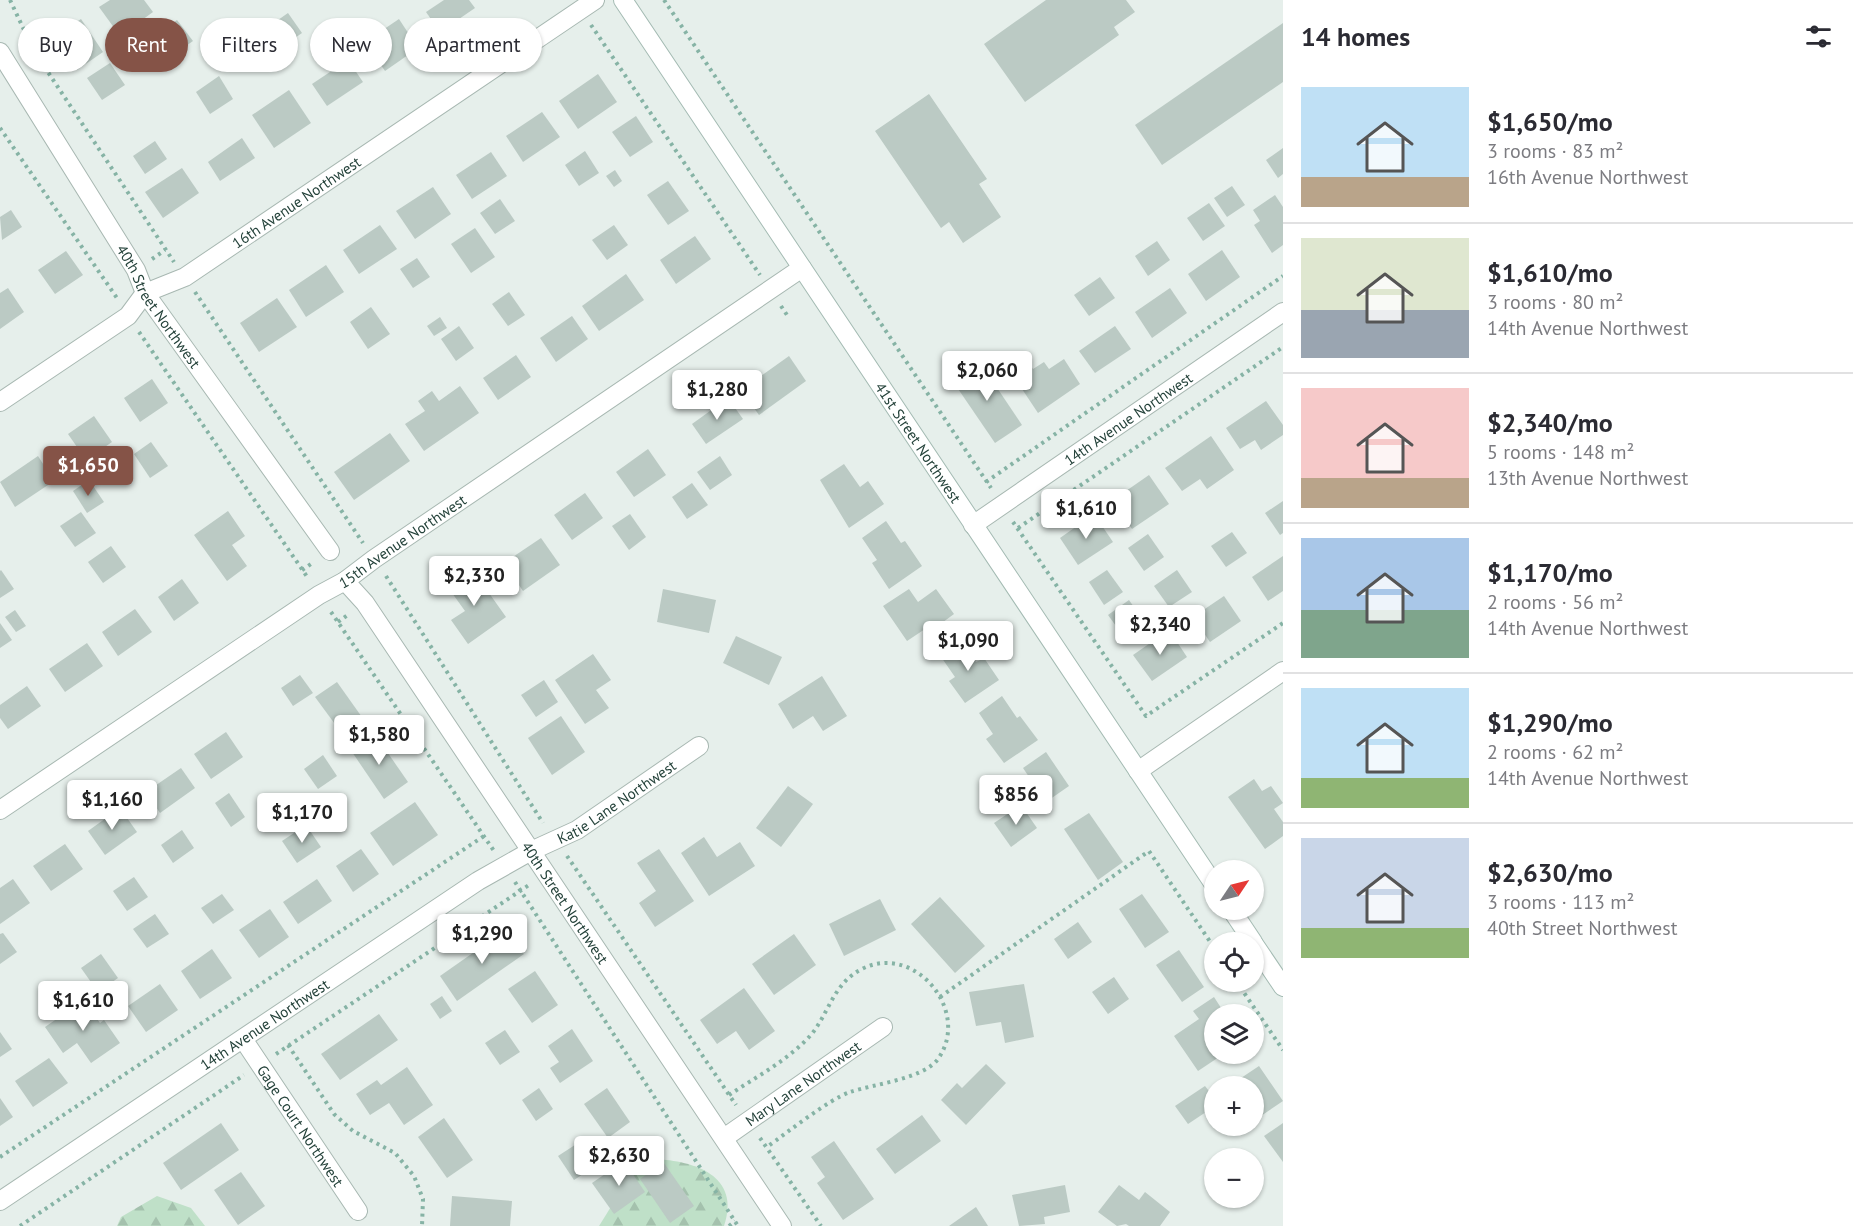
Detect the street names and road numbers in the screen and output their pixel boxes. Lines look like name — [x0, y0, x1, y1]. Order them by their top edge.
street label: 16th Avenue Northwest — [228, 152, 364, 252]
street label: 40th Street Northwest — [113, 241, 205, 372]
street label: 14th Avenue Northwest — [1060, 368, 1196, 469]
street label: 41st Street Northwest — [871, 378, 966, 506]
street label: 15th Avenue Northwest — [335, 490, 469, 592]
street label: Katie Lane Northwest — [554, 755, 679, 847]
street label: 40th Street Northwest — [518, 838, 613, 967]
street label: 14th Avenue Northwest — [196, 974, 332, 1074]
street label: Mary Lane Northwest — [741, 1036, 864, 1130]
street label: Gage Court Northwest — [253, 1061, 348, 1190]

